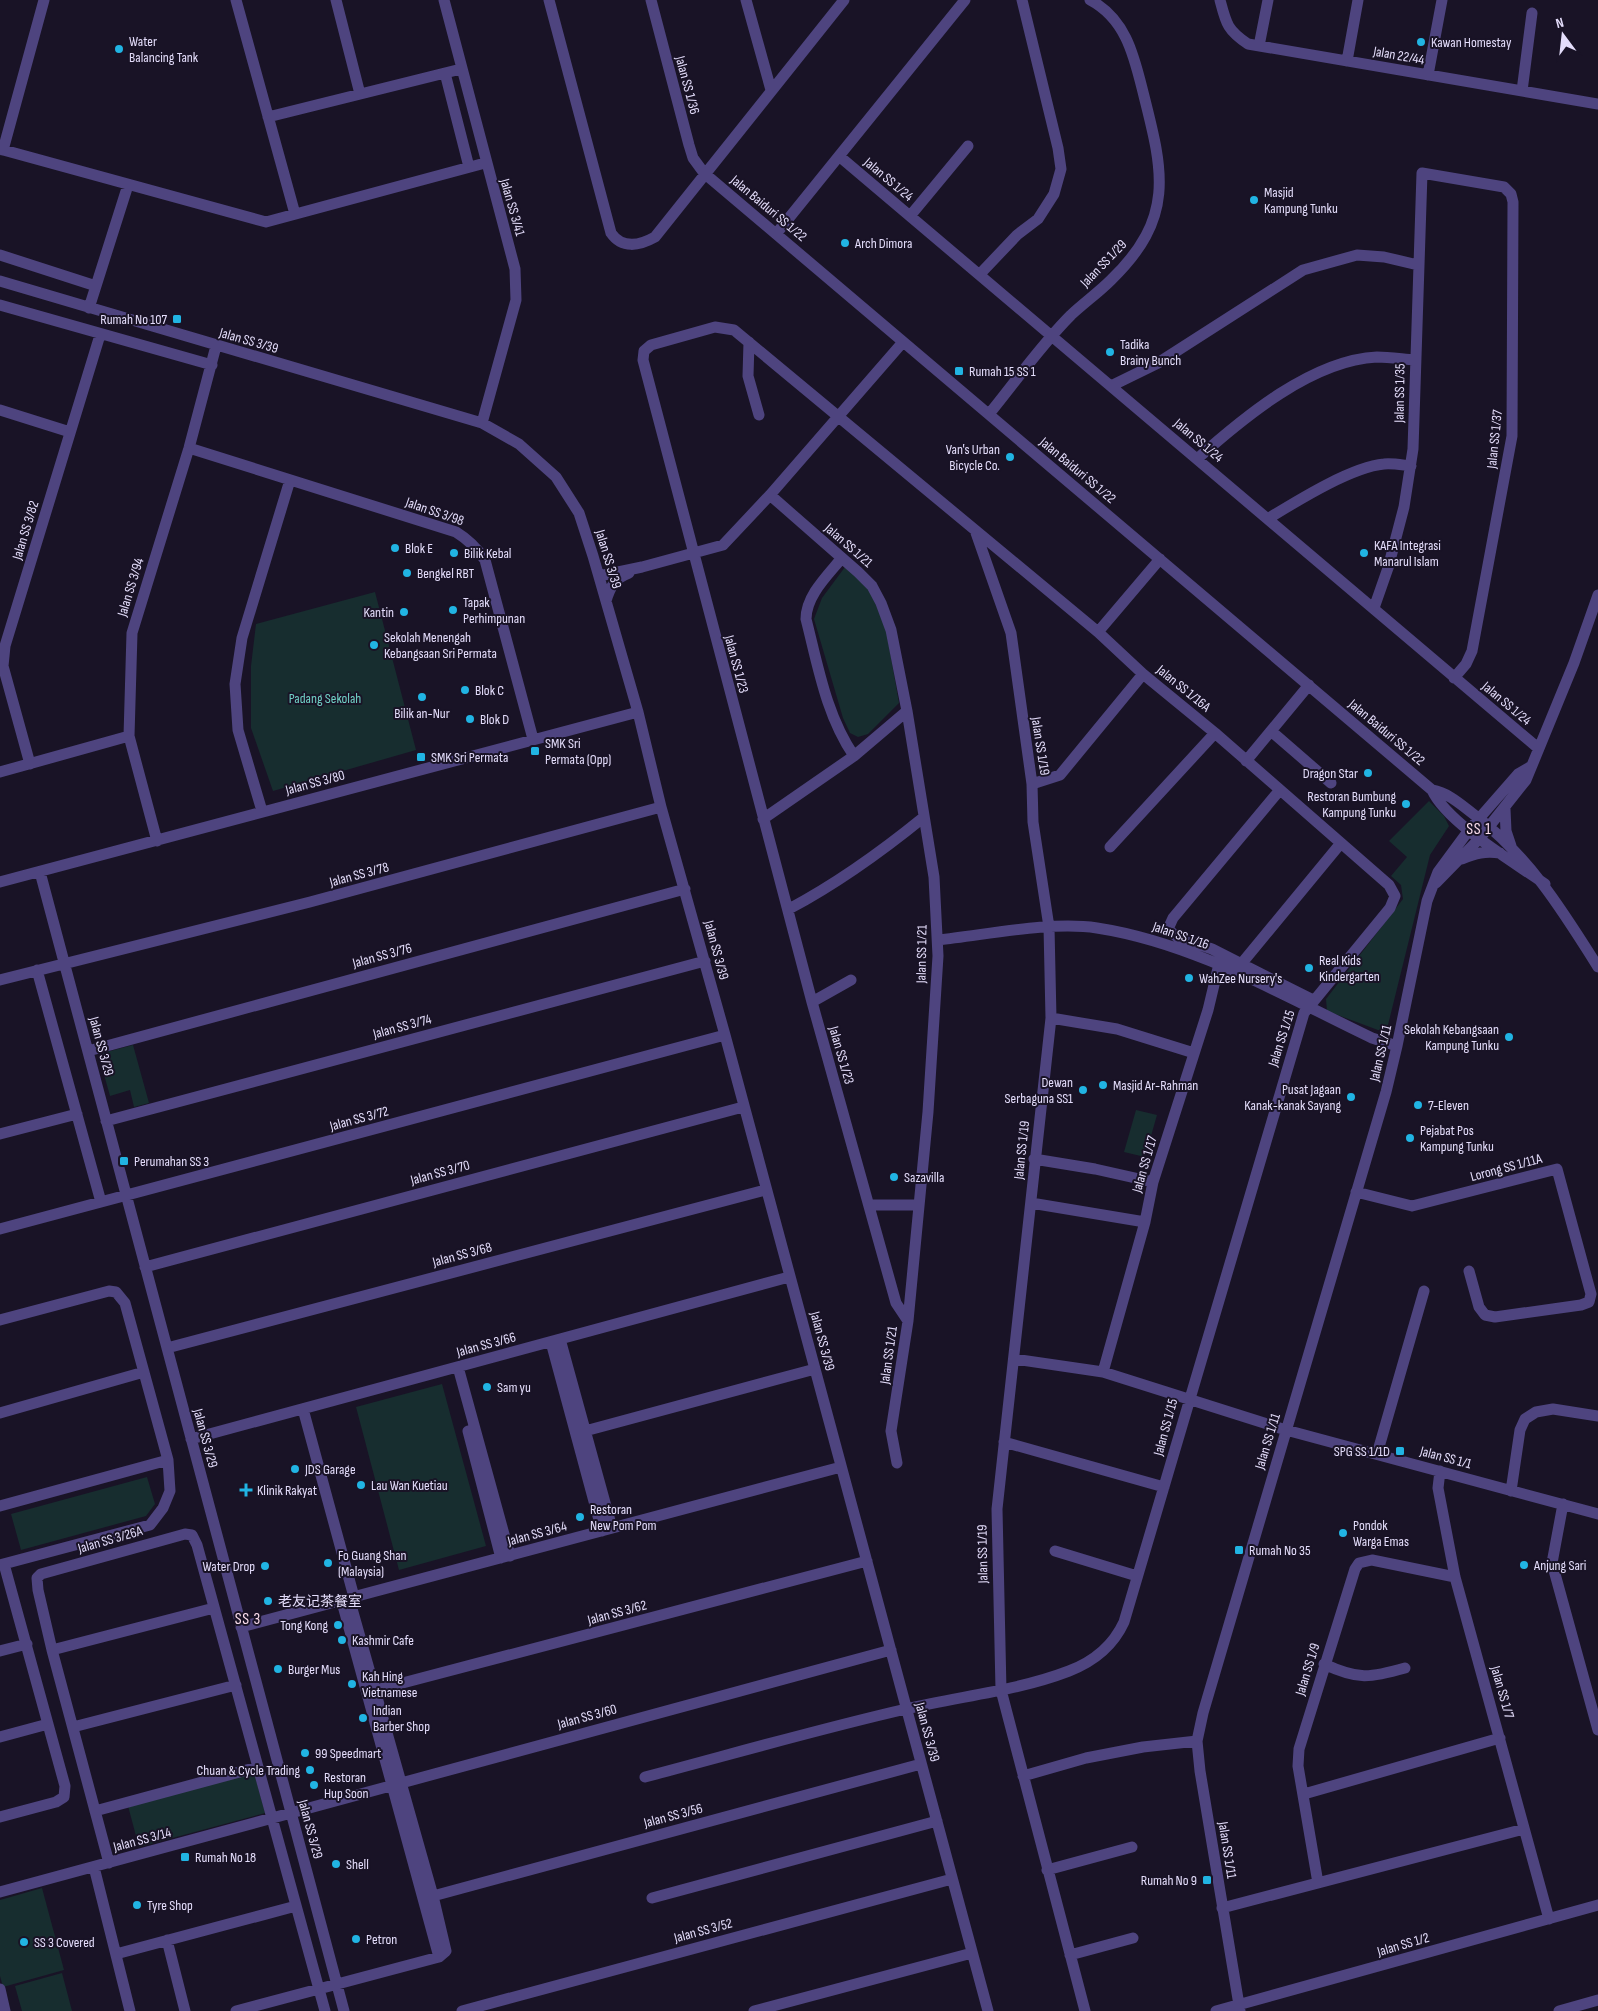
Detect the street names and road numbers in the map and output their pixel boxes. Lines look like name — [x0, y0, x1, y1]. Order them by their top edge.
street label: Jalan 22/44 — [1371, 42, 1426, 68]
street label: Jalan SS 1/36 — [671, 53, 703, 116]
street label: Jalan SS 1/24 — [860, 153, 917, 205]
street label: Jalan Baiduri SS 1/22 — [726, 171, 810, 245]
street label: Jalan SS 3/41 — [496, 176, 529, 238]
street label: Jalan SS 1/29 — [1076, 236, 1130, 291]
street label: Jalan SS 3/39 — [216, 324, 280, 357]
street label: Jalan SS 1/35 — [1390, 363, 1409, 424]
street label: Jalan SS 1/37 — [1483, 408, 1506, 470]
street label: Jalan SS 1/24 — [1170, 414, 1227, 466]
street label: Jalan Baiduri SS 1/22 — [1035, 433, 1119, 507]
street label: Jalan SS 3/98 — [402, 493, 466, 529]
street label: Jalan SS 3/82 — [8, 499, 43, 563]
street label: Jalan SS 1/21 — [820, 519, 876, 571]
street label: Jalan SS 3/39 — [591, 527, 625, 591]
street label: Jalan SS 3/94 — [113, 556, 147, 619]
street label: Jalan SS 1/23 — [720, 632, 752, 695]
street label: Jalan SS 1/16A — [1152, 661, 1215, 716]
street label: Jalan SS 1/24 — [1478, 677, 1535, 729]
street label: Jalan Baiduri SS 1/22 — [1344, 695, 1428, 769]
street label: Jalan SS 1/19 — [1027, 715, 1053, 776]
street label: Jalan SS 3/80 — [283, 766, 347, 799]
street label: Jalan SS 3/78 — [327, 858, 391, 891]
street label: Jalan SS 3/39 — [700, 918, 733, 982]
street label: Jalan SS 1/16 — [1149, 918, 1211, 953]
street label: Jalan SS 1/21 — [912, 925, 931, 984]
street label: Jalan SS 3/76 — [350, 939, 414, 972]
street label: Jalan SS 1/15 — [1264, 1007, 1299, 1069]
street label: Jalan SS 3/74 — [370, 1011, 433, 1043]
street label: Jalan SS 3/29 — [85, 1014, 118, 1077]
street label: Jalan SS 1/23 — [825, 1023, 858, 1086]
street label: Jalan SS 1/11 — [1366, 1023, 1395, 1084]
street label: Jalan SS 3/72 — [327, 1102, 391, 1135]
street label: Jalan SS 1/19 — [1010, 1120, 1033, 1181]
street label: Jalan SS 1/17 — [1128, 1133, 1161, 1195]
street label: Lorong SS 1/11A — [1468, 1150, 1545, 1185]
street label: Jalan SS 3/70 — [408, 1156, 472, 1189]
street label: Jalan SS 3/68 — [430, 1238, 494, 1271]
street label: Jalan SS 3/39 — [806, 1309, 839, 1373]
street label: Jalan SS 1/21 — [876, 1325, 901, 1386]
street label: Jalan SS 3/66 — [454, 1328, 518, 1361]
street label: Jalan SS 1/15 — [1149, 1396, 1181, 1458]
street label: Jalan SS 3/29 — [189, 1406, 222, 1469]
street label: Jalan SS 1/11 — [1251, 1411, 1284, 1472]
street label: Jalan SS 1/1 — [1417, 1442, 1474, 1473]
street label: Jalan SS 3/64 — [505, 1517, 569, 1550]
street label: Jalan SS 3/26A — [75, 1522, 145, 1557]
street label: Jalan SS 1/19 — [973, 1524, 992, 1585]
street label: Jalan SS 3/62 — [585, 1596, 649, 1629]
street label: Jalan SS 1/9 — [1291, 1641, 1323, 1698]
street label: Jalan SS 1/7 — [1487, 1663, 1518, 1721]
street label: Jalan SS 3/60 — [555, 1700, 619, 1733]
street label: Jalan SS 3/39 — [911, 1700, 944, 1764]
street label: Jalan SS 3/29 — [294, 1797, 327, 1860]
street label: Jalan SS 3/56 — [641, 1799, 704, 1832]
street label: Jalan SS 1/11 — [1214, 1819, 1240, 1880]
street label: Jalan SS 3/14 — [110, 1824, 173, 1856]
street label: Jalan SS 3/52 — [671, 1914, 734, 1947]
street label: Jalan SS 1/2 — [1374, 1929, 1431, 1960]

